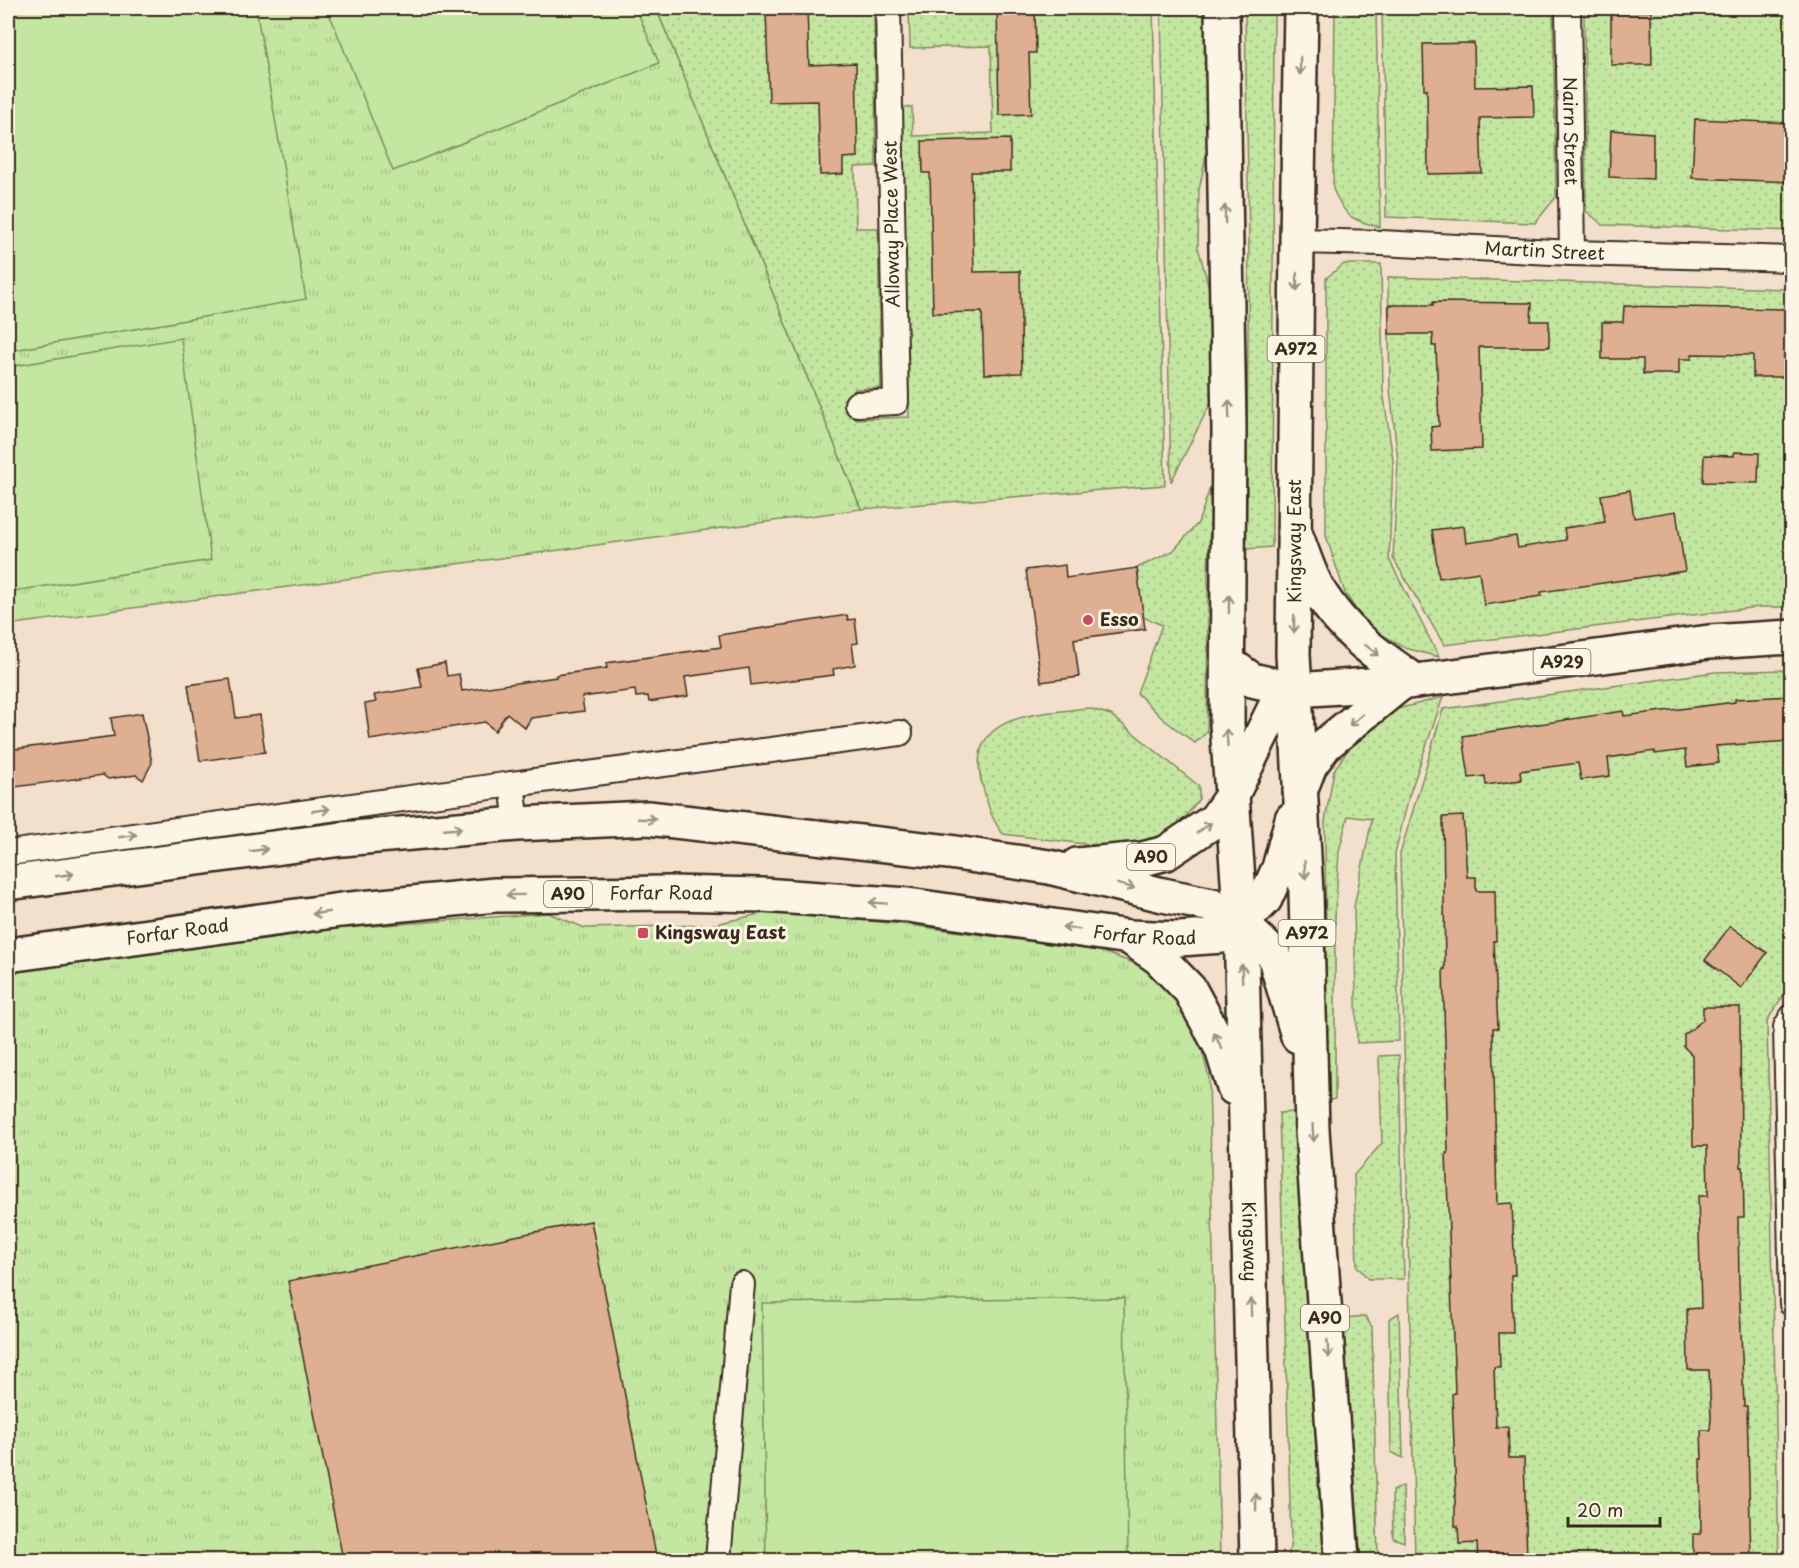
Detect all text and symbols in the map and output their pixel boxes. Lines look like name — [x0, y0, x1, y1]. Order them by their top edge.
one-way arrow — [1294, 55, 1306, 75]
street label: Nairn Street — [1557, 77, 1586, 185]
street label: Alloway Place West — [876, 140, 905, 308]
one-way arrow — [1220, 205, 1231, 225]
street label: Martin Street — [1484, 233, 1605, 266]
one-way arrow — [1291, 271, 1302, 291]
road number: A972 — [1268, 336, 1324, 362]
one-way arrow — [1223, 400, 1235, 420]
street label: Kingsway East — [1280, 479, 1307, 603]
one-way arrow — [1223, 595, 1235, 615]
place label: Esso — [1100, 605, 1139, 632]
marker: Esso — [1081, 613, 1095, 627]
one-way arrow — [1288, 613, 1300, 633]
one-way arrow — [1364, 643, 1380, 656]
road number: A929 — [1534, 649, 1590, 675]
one-way arrow — [1349, 713, 1364, 727]
one-way arrow — [1222, 729, 1233, 749]
one-way arrow — [311, 804, 330, 815]
one-way arrow — [637, 813, 657, 825]
one-way arrow — [1195, 822, 1211, 834]
one-way arrow — [442, 823, 462, 834]
one-way arrow — [117, 830, 137, 841]
one-way arrow — [248, 844, 268, 855]
road number: A90 — [1127, 844, 1175, 870]
one-way arrow — [1299, 860, 1310, 880]
one-way arrow — [55, 870, 75, 881]
street label: Forfar Road — [609, 878, 713, 906]
road number: A90 — [544, 881, 592, 907]
one-way arrow — [1116, 881, 1135, 893]
one-way arrow — [506, 889, 526, 901]
one-way arrow — [869, 897, 889, 908]
one-way arrow — [312, 907, 332, 918]
street label: Forfar Road — [124, 910, 230, 951]
street label: Forfar Road — [1091, 917, 1197, 951]
place label: Kingsway East — [655, 918, 786, 945]
road number: A972 — [1278, 920, 1336, 946]
one-way arrow — [1062, 923, 1082, 934]
marker: Kingsway East — [636, 926, 650, 940]
one-way arrow — [1237, 964, 1248, 984]
one-way arrow — [1212, 1032, 1223, 1050]
one-way arrow — [1307, 1123, 1318, 1143]
street label: Kingsway — [1236, 1201, 1265, 1282]
one-way arrow — [1245, 1298, 1257, 1318]
road number: A90 — [1301, 1305, 1349, 1331]
one-way arrow — [1323, 1338, 1334, 1358]
scale bar — [1568, 1490, 1660, 1528]
one-way arrow — [1250, 1493, 1261, 1513]
text: 20 m — [1577, 1496, 1623, 1523]

